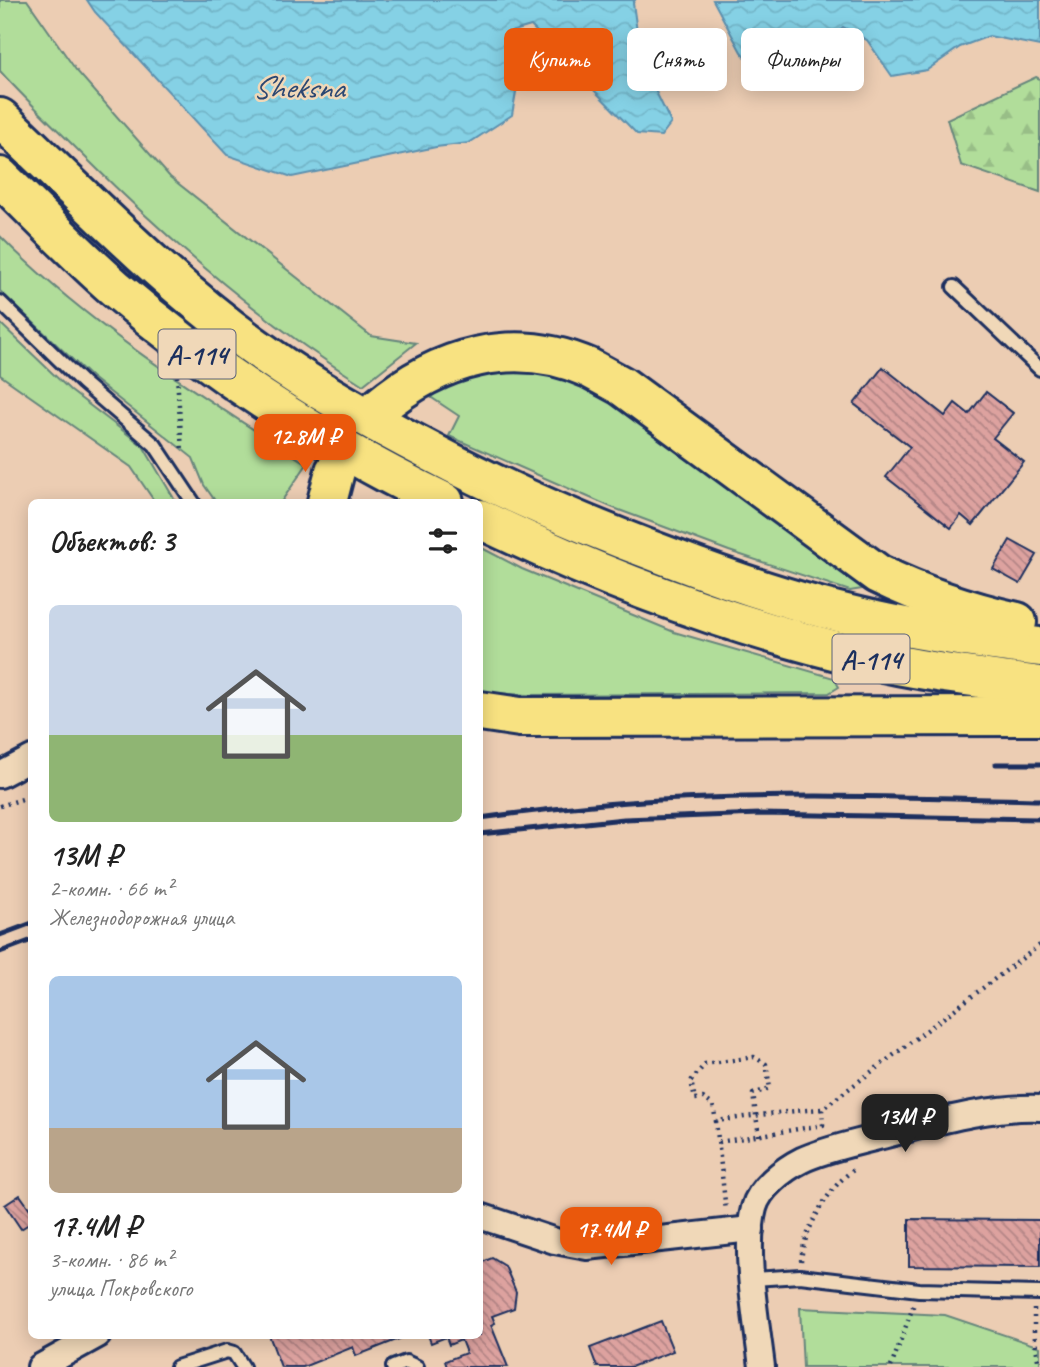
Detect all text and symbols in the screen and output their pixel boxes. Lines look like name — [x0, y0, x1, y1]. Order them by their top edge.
chip: Купить — [504, 28, 613, 91]
chip: Снять — [627, 28, 727, 91]
chip: Фильтры — [741, 28, 864, 91]
water label: Sheksna — [252, 67, 347, 108]
road number: А-114 — [158, 330, 235, 378]
pin: 12.8M ₽ — [240, 414, 370, 474]
text: 12.8M ₽ — [270, 422, 340, 451]
text: Объектов: 3 — [49, 522, 174, 560]
icon: filters — [424, 522, 462, 560]
road number: А-114 — [832, 634, 910, 684]
icon: home — [193, 651, 319, 777]
text: 13M ₽ — [49, 836, 121, 874]
text: 2-комн. · 66 m² — [49, 874, 173, 903]
text: Железнодорожная улица — [49, 903, 234, 932]
icon: home — [193, 1022, 319, 1148]
pin: 13M ₽ — [856, 1094, 954, 1154]
text: 13M ₽ — [878, 1102, 932, 1131]
text: 17.4M ₽ — [49, 1207, 140, 1245]
pin: 17.4M ₽ — [546, 1208, 676, 1267]
text: 17.4M ₽ — [576, 1215, 646, 1244]
text: 3-комн. · 86 m² — [49, 1245, 173, 1274]
text: улица Покровского — [49, 1274, 192, 1303]

